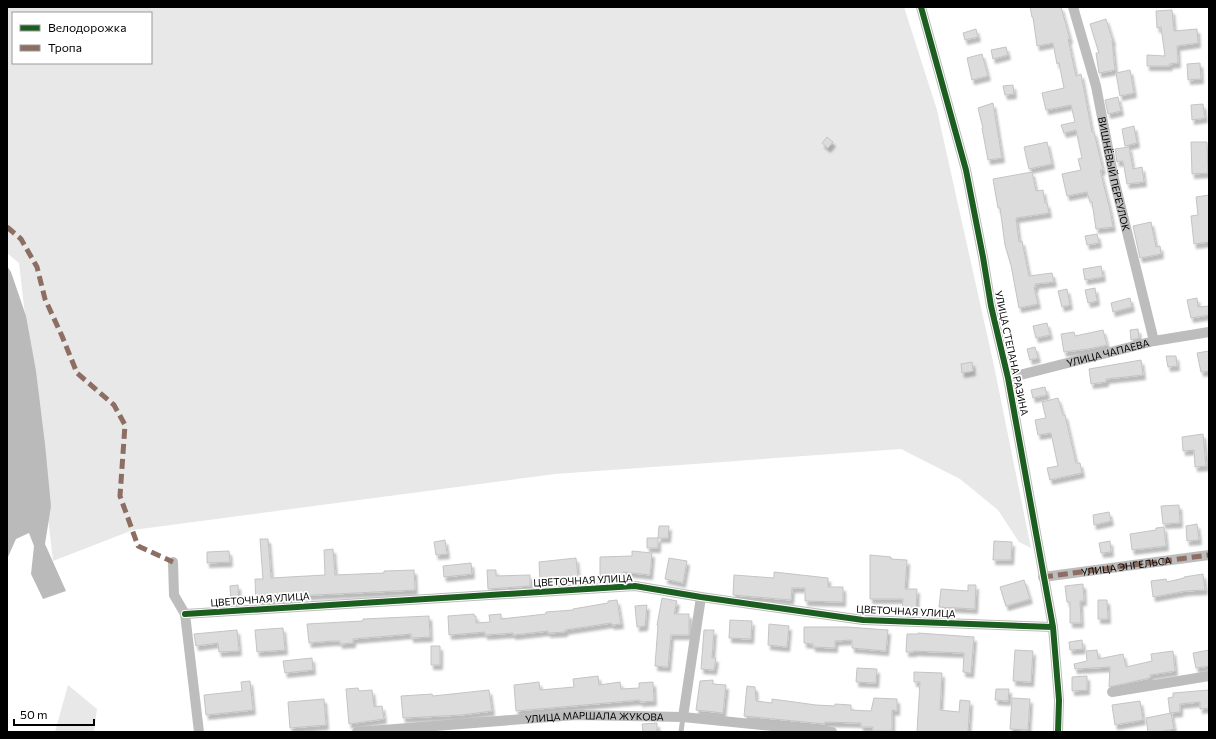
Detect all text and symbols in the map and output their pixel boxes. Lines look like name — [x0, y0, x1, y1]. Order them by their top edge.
legend — [12, 12, 152, 64]
text: Велодорожка — [48, 20, 126, 34]
text: Тропа — [48, 40, 82, 54]
street label: ВИШНЁВЫЙ ПЕРЕУЛОК — [1096, 116, 1133, 232]
street label: УЛИЦА СТЕПАНА РАЗИНА — [993, 289, 1031, 417]
street label: УЛИЦА ЧАПАЕВА — [1065, 336, 1150, 369]
street label: УЛИЦА ЭНГЕЛЬСА — [1080, 554, 1172, 578]
street label: ЦВЕТОЧНАЯ УЛИЦА — [533, 571, 633, 589]
street label: ЦВЕТОЧНАЯ УЛИЦА — [210, 590, 310, 608]
street label: ЦВЕТОЧНАЯ УЛИЦА — [856, 602, 956, 620]
scale bar — [14, 701, 94, 727]
text: 50 m — [20, 707, 48, 721]
street label: УЛИЦА МАРШАЛА ЖУКОВА — [525, 709, 664, 725]

